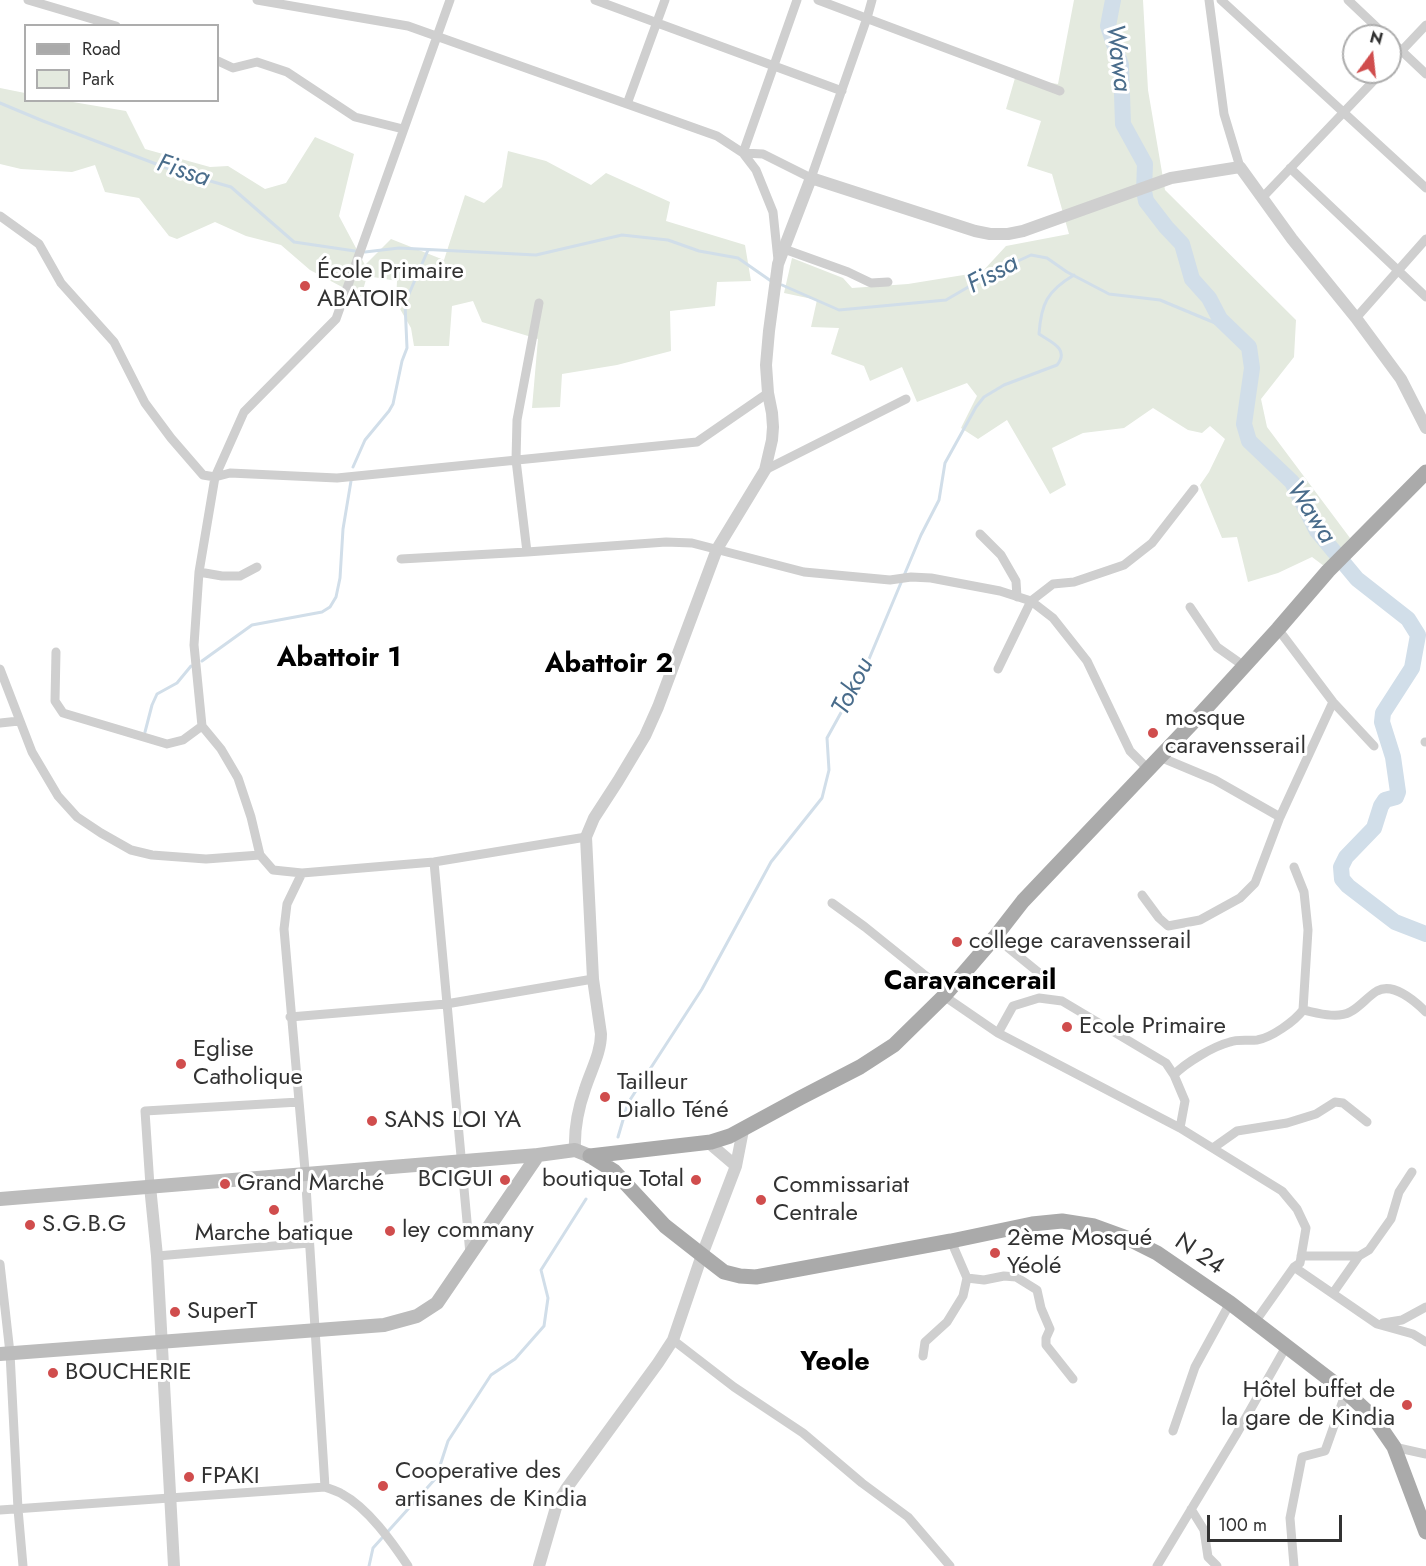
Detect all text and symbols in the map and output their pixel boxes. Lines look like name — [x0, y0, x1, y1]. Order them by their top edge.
water label: Wawa — [1097, 22, 1137, 94]
legend — [24, 24, 219, 102]
north arrow — [1342, 24, 1402, 84]
text: N — [1367, 25, 1385, 51]
text: Road — [82, 36, 121, 62]
text: Park — [82, 66, 114, 92]
water label: Fissa — [153, 149, 213, 195]
water label: Fissa — [962, 249, 1024, 301]
place label: École Primaire ABATOIR — [317, 258, 464, 314]
marker: École Primaire ABATOIR — [298, 279, 312, 293]
water label: Wawa — [1278, 476, 1342, 550]
district label: Abattoir 1 — [277, 643, 401, 675]
district label: Abattoir 2 — [545, 649, 673, 681]
water label: Tokou — [826, 653, 882, 721]
place label: mosque caravensserail — [1165, 705, 1306, 761]
marker: mosque caravensserail — [1146, 726, 1160, 740]
place label: college caravensserail — [969, 928, 1191, 956]
marker: college caravensserail — [950, 935, 964, 949]
district label: Caravancerail — [884, 966, 1056, 998]
place label: Ecole Primaire — [1079, 1013, 1226, 1041]
marker: Ecole Primaire — [1060, 1020, 1074, 1034]
place label: Eglise Catholique — [193, 1036, 303, 1092]
marker: Eglise Catholique — [174, 1057, 188, 1071]
place label: Tailleur Diallo Téné — [617, 1069, 729, 1125]
marker: Tailleur Diallo Téné — [598, 1090, 612, 1104]
place label: SANS LOI YA — [384, 1107, 521, 1135]
marker: SANS LOI YA — [365, 1114, 379, 1128]
place label: BCIGUI — [418, 1166, 493, 1194]
place label: boutique Total — [542, 1166, 684, 1194]
place label: Grand Marché — [237, 1170, 384, 1198]
place label: Commissariat Centrale — [773, 1172, 909, 1228]
marker: BCIGUI — [498, 1173, 512, 1187]
marker: boutique Total — [689, 1173, 703, 1187]
marker: Grand Marché — [218, 1177, 232, 1191]
marker: Commissariat Centrale — [754, 1193, 768, 1207]
marker: Marche batique — [267, 1203, 281, 1217]
place label: S.G.B.G — [42, 1211, 126, 1239]
place label: ley commany — [402, 1217, 534, 1245]
marker: S.G.B.G — [23, 1218, 37, 1232]
place label: Marche batique — [195, 1220, 353, 1248]
marker: ley commany — [383, 1224, 397, 1238]
place label: 2ème Mosqué Yéolé — [1007, 1225, 1152, 1281]
street label: N 24 — [1169, 1228, 1229, 1282]
marker: 2ème Mosqué Yéolé — [988, 1246, 1002, 1260]
place label: SuperT — [187, 1298, 257, 1326]
marker: SuperT — [168, 1305, 182, 1319]
district label: Yeole — [800, 1347, 870, 1379]
place label: BOUCHERIE — [65, 1359, 192, 1387]
marker: BOUCHERIE — [46, 1366, 60, 1380]
place label: Hôtel buffet de la gare de Kindia — [1221, 1377, 1395, 1433]
marker: Hôtel buffet de la gare de Kindia — [1400, 1398, 1414, 1412]
place label: Cooperative des artisanes de Kindia — [395, 1458, 587, 1514]
place label: FPAKI — [201, 1463, 260, 1491]
marker: FPAKI — [182, 1470, 196, 1484]
marker: Cooperative des artisanes de Kindia — [376, 1479, 390, 1493]
scale bar — [1210, 1503, 1345, 1541]
text: 100 m — [1218, 1512, 1267, 1538]

